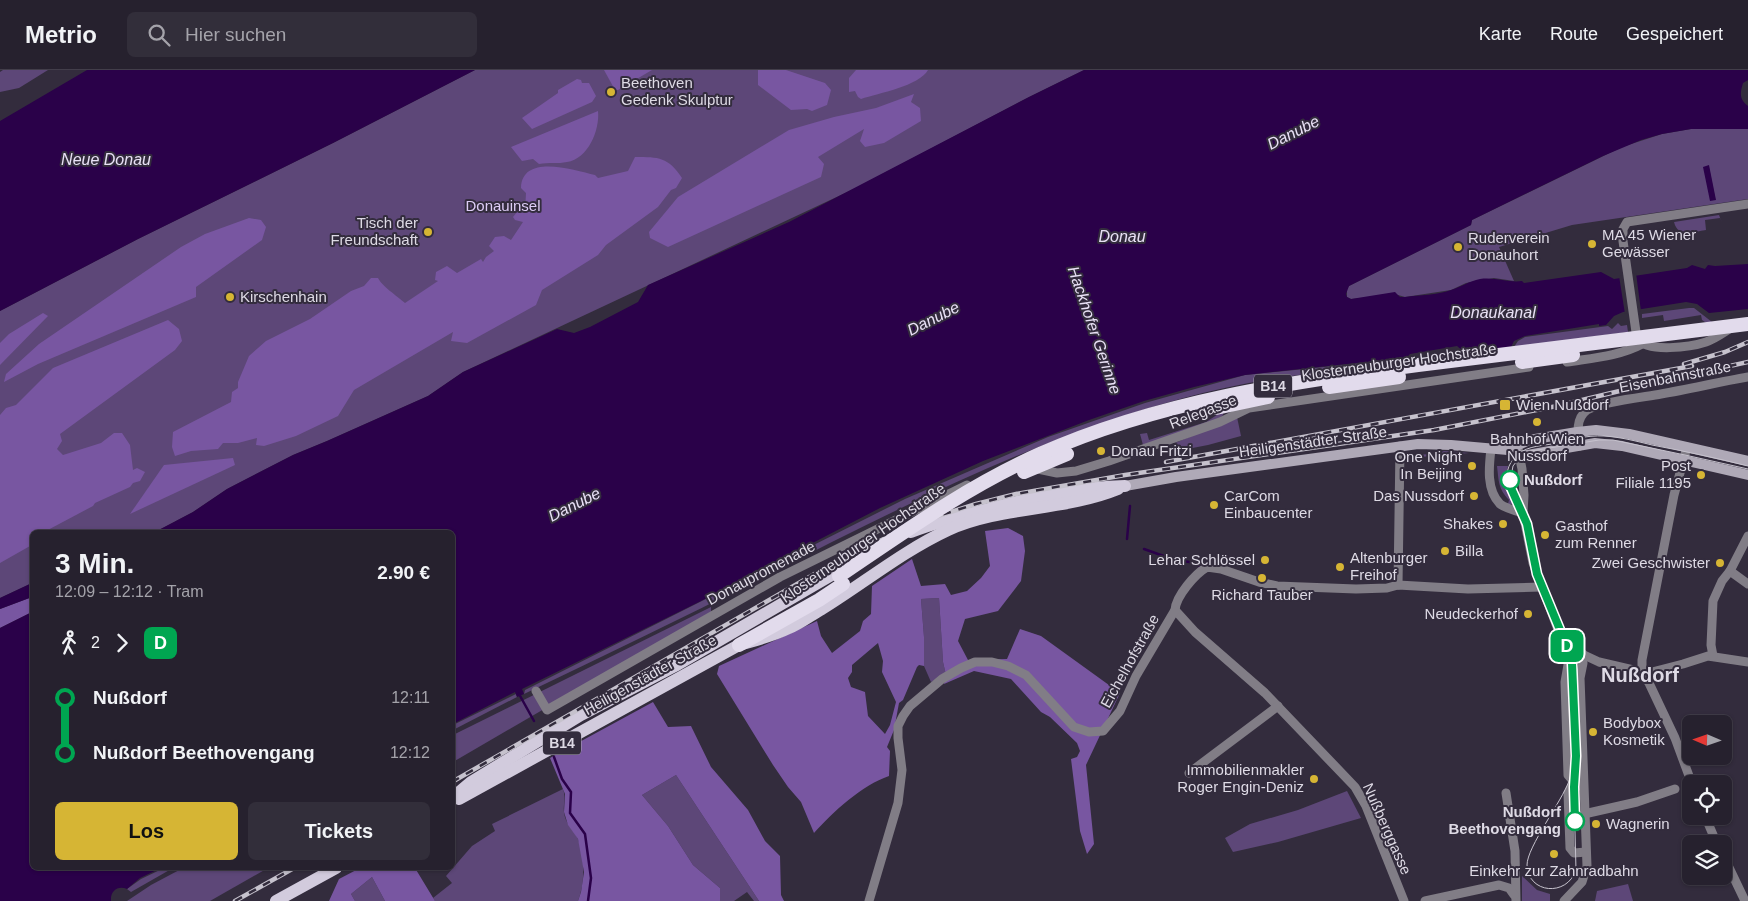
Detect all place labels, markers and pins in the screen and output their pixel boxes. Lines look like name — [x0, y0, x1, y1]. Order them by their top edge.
place label: Beethoven Gedenk Skulptur — [621, 74, 733, 108]
marker: Beethoven Gedenk Skulptur — [605, 86, 617, 98]
place label: Tisch der Freundschaft — [330, 214, 419, 248]
marker: Tisch der Freundschaft — [422, 226, 434, 238]
place label: MA 45 Wiener Gewässer — [1602, 226, 1696, 260]
place label: Ruderverein Donauhort — [1468, 229, 1550, 263]
marker: MA 45 Wiener Gewässer — [1586, 238, 1598, 250]
marker: Ruderverein Donauhort — [1452, 241, 1464, 253]
place label: Kirschenhain — [240, 288, 327, 305]
marker: Kirschenhain — [224, 291, 236, 303]
place label: Wien Nußdorf — [1516, 396, 1609, 413]
marker: Wien Nußdorf — [1498, 398, 1512, 412]
marker: Bahnhof Wien Nussdorf — [1531, 416, 1543, 428]
place label: Bahnhof Wien Nussdorf — [1490, 430, 1584, 464]
place label: Donau Fritzi — [1111, 442, 1192, 459]
marker: Donau Fritzi — [1095, 445, 1107, 457]
place label: One Night In Beijing — [1394, 448, 1463, 482]
place label: Post Filiale 1195 — [1615, 457, 1692, 491]
marker: One Night In Beijing — [1466, 460, 1478, 472]
marker: Post Filiale 1195 — [1695, 469, 1707, 481]
marker: Nußdorf — [1500, 470, 1520, 490]
place label: Nußdorf — [1524, 471, 1583, 488]
place label: CarCom Einbaucenter — [1224, 487, 1312, 521]
place label: Das Nussdorf — [1373, 487, 1465, 504]
marker: Das Nussdorf — [1468, 490, 1480, 502]
marker: CarCom Einbaucenter — [1208, 499, 1220, 511]
place label: Shakes — [1443, 515, 1493, 532]
place label: Gasthof zum Renner — [1555, 517, 1637, 551]
marker: Shakes — [1497, 518, 1509, 530]
marker: Gasthof zum Renner — [1539, 529, 1551, 541]
place label: Billa — [1455, 542, 1484, 559]
marker: Billa — [1439, 545, 1451, 557]
place label: Altenburger Freihof — [1350, 549, 1428, 583]
place label: Lehar Schlössel — [1148, 551, 1255, 568]
marker: Lehar Schlössel — [1259, 554, 1271, 566]
place label: Zwei Geschwister — [1592, 554, 1710, 571]
marker: Zwei Geschwister — [1714, 557, 1726, 569]
marker: Altenburger Freihof — [1334, 561, 1346, 573]
marker: Richard Tauber — [1256, 572, 1268, 584]
place label: Richard Tauber — [1211, 586, 1313, 603]
place label: Neudeckerhof — [1425, 605, 1519, 622]
marker: Neudeckerhof — [1522, 608, 1534, 620]
place label: Bodybox Kosmetik — [1603, 714, 1665, 748]
marker: Bodybox Kosmetik — [1587, 726, 1599, 738]
place label: Immobilienmakler Roger Engin-Deniz — [1177, 761, 1304, 795]
marker: Immobilienmakler Roger Engin-Deniz — [1308, 773, 1320, 785]
place label: Nußdorf Beethovengang — [1448, 803, 1562, 837]
marker: Nußdorf Beethovengang — [1565, 811, 1585, 831]
place label: Wagnerin — [1606, 815, 1670, 832]
marker: Wagnerin — [1590, 818, 1602, 830]
marker: Einkehr zur Zahnradbahn — [1548, 848, 1560, 860]
place label: Einkehr zur Zahnradbahn — [1469, 862, 1639, 879]

